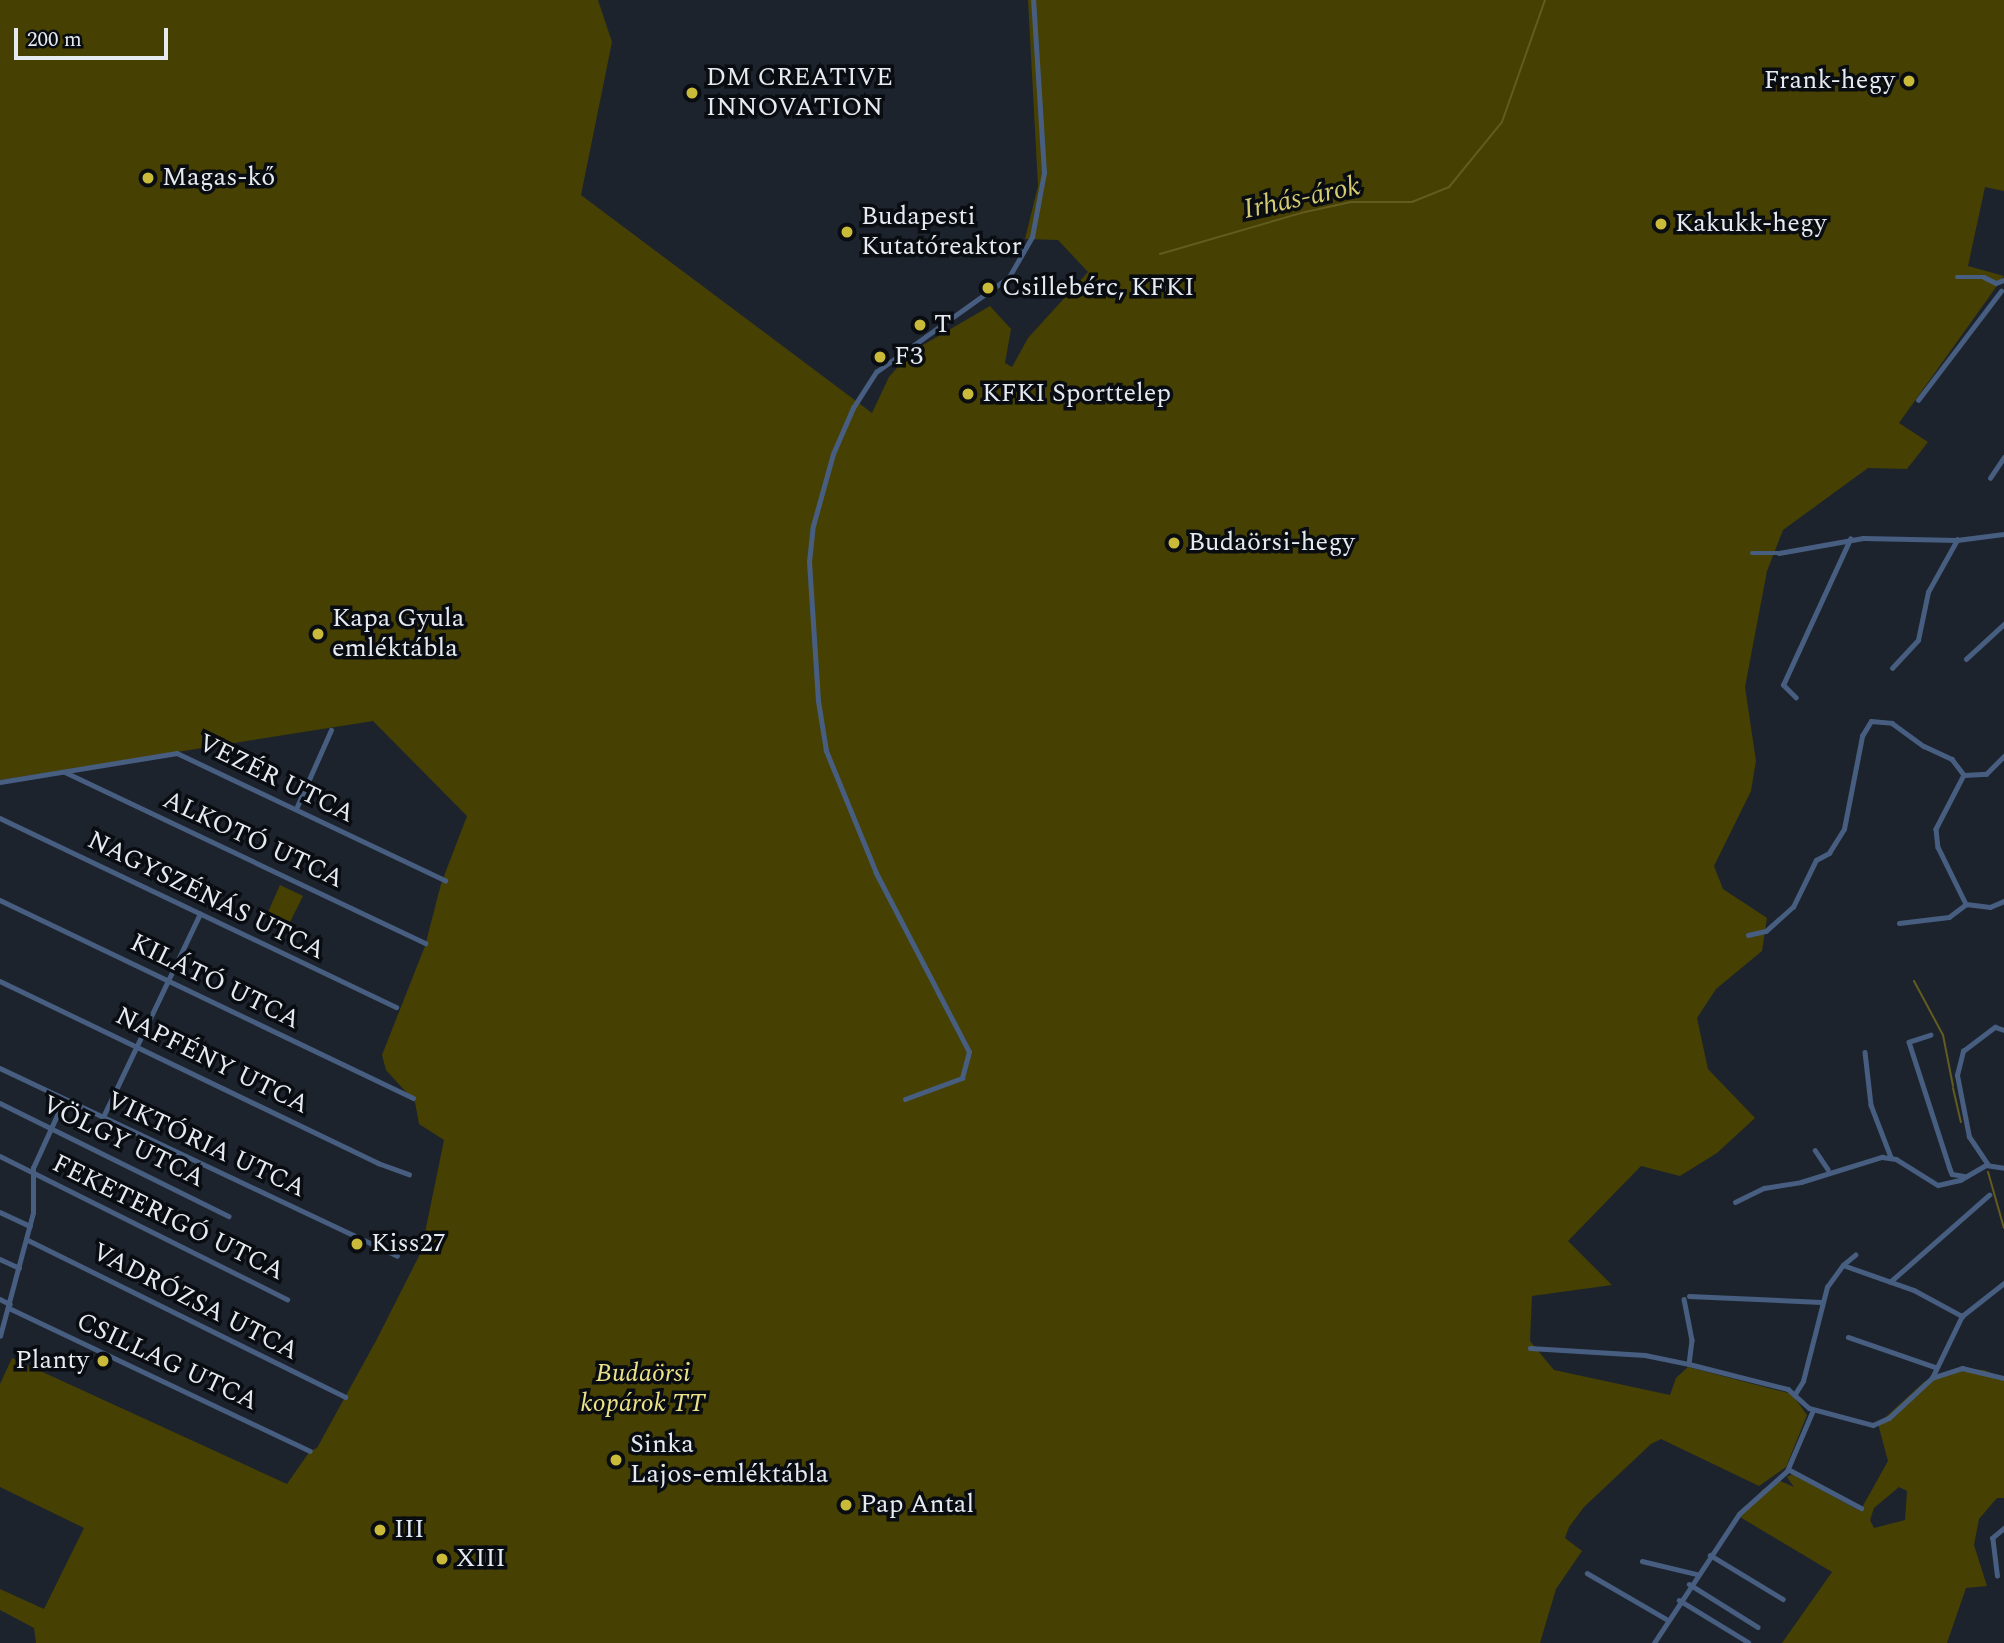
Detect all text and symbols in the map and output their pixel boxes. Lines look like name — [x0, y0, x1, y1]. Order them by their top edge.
scale bar — [18, 14, 172, 58]
text: 200 m — [27, 24, 82, 56]
place label: DM CREATIVE INNOVATION — [706, 62, 893, 124]
place label: Frank-hegy — [1764, 65, 1895, 97]
marker: Frank-hegy — [1901, 73, 1917, 89]
marker: DM CREATIVE INNOVATION — [684, 85, 700, 101]
place label: Magas-kő — [162, 162, 275, 194]
water label: Irhás-árok — [1241, 169, 1363, 227]
marker: Magas-kő — [140, 170, 156, 186]
place label: Budapesti Kutatóreaktor — [861, 201, 1022, 262]
place label: Kakukk-hegy — [1675, 208, 1826, 240]
marker: Kakukk-hegy — [1653, 216, 1669, 232]
marker: Budapesti Kutatóreaktor — [839, 224, 855, 240]
place label: Csillebérc, KFKI — [1002, 272, 1194, 304]
marker: Csillebérc, KFKI — [980, 280, 996, 296]
place label: T — [934, 309, 952, 341]
marker: T — [912, 317, 928, 333]
place label: F3 — [894, 341, 923, 373]
marker: F3 — [872, 349, 888, 365]
place label: KFKI Sporttelep — [982, 378, 1171, 410]
marker: KFKI Sporttelep — [960, 386, 976, 402]
place label: Budaörsi-hegy — [1188, 527, 1355, 559]
marker: Budaörsi-hegy — [1166, 535, 1182, 551]
place label: Kapa Gyula emléktábla — [332, 603, 464, 664]
marker: Kapa Gyula emléktábla — [310, 626, 326, 642]
street label: VEZÉR UTCA — [193, 728, 359, 830]
street label: ALKOTÓ UTCA — [158, 785, 348, 895]
street label: NAGYSZÉNÁS UTCA — [82, 825, 330, 967]
street label: KILÁTÓ UTCA — [125, 927, 305, 1037]
street label: NAPFÉNY UTCA — [110, 1001, 314, 1121]
street label: VIKTÓRIA UTCA — [101, 1085, 311, 1205]
street label: VÖLGY UTCA — [37, 1089, 209, 1195]
street label: FEKETERIGÓ UTCA — [47, 1148, 289, 1288]
place label: Kiss27 — [371, 1228, 446, 1260]
marker: Kiss27 — [349, 1236, 365, 1252]
street label: VADRÓZSA UTCA — [87, 1237, 303, 1367]
street label: CSILLAG UTCA — [71, 1306, 263, 1418]
place label: Planty — [15, 1345, 89, 1377]
marker: Planty — [95, 1353, 111, 1369]
park label: Budaörsi kopárok TT — [580, 1358, 706, 1420]
place label: Sinka Lajos-emléktábla — [630, 1429, 828, 1490]
marker: Sinka Lajos-emléktábla — [608, 1452, 624, 1468]
place label: Pap Antal — [860, 1489, 974, 1521]
marker: Pap Antal — [838, 1497, 854, 1513]
place label: III — [394, 1514, 424, 1546]
marker: III — [372, 1522, 388, 1538]
place label: XIII — [456, 1543, 506, 1575]
marker: XIII — [434, 1551, 450, 1567]

